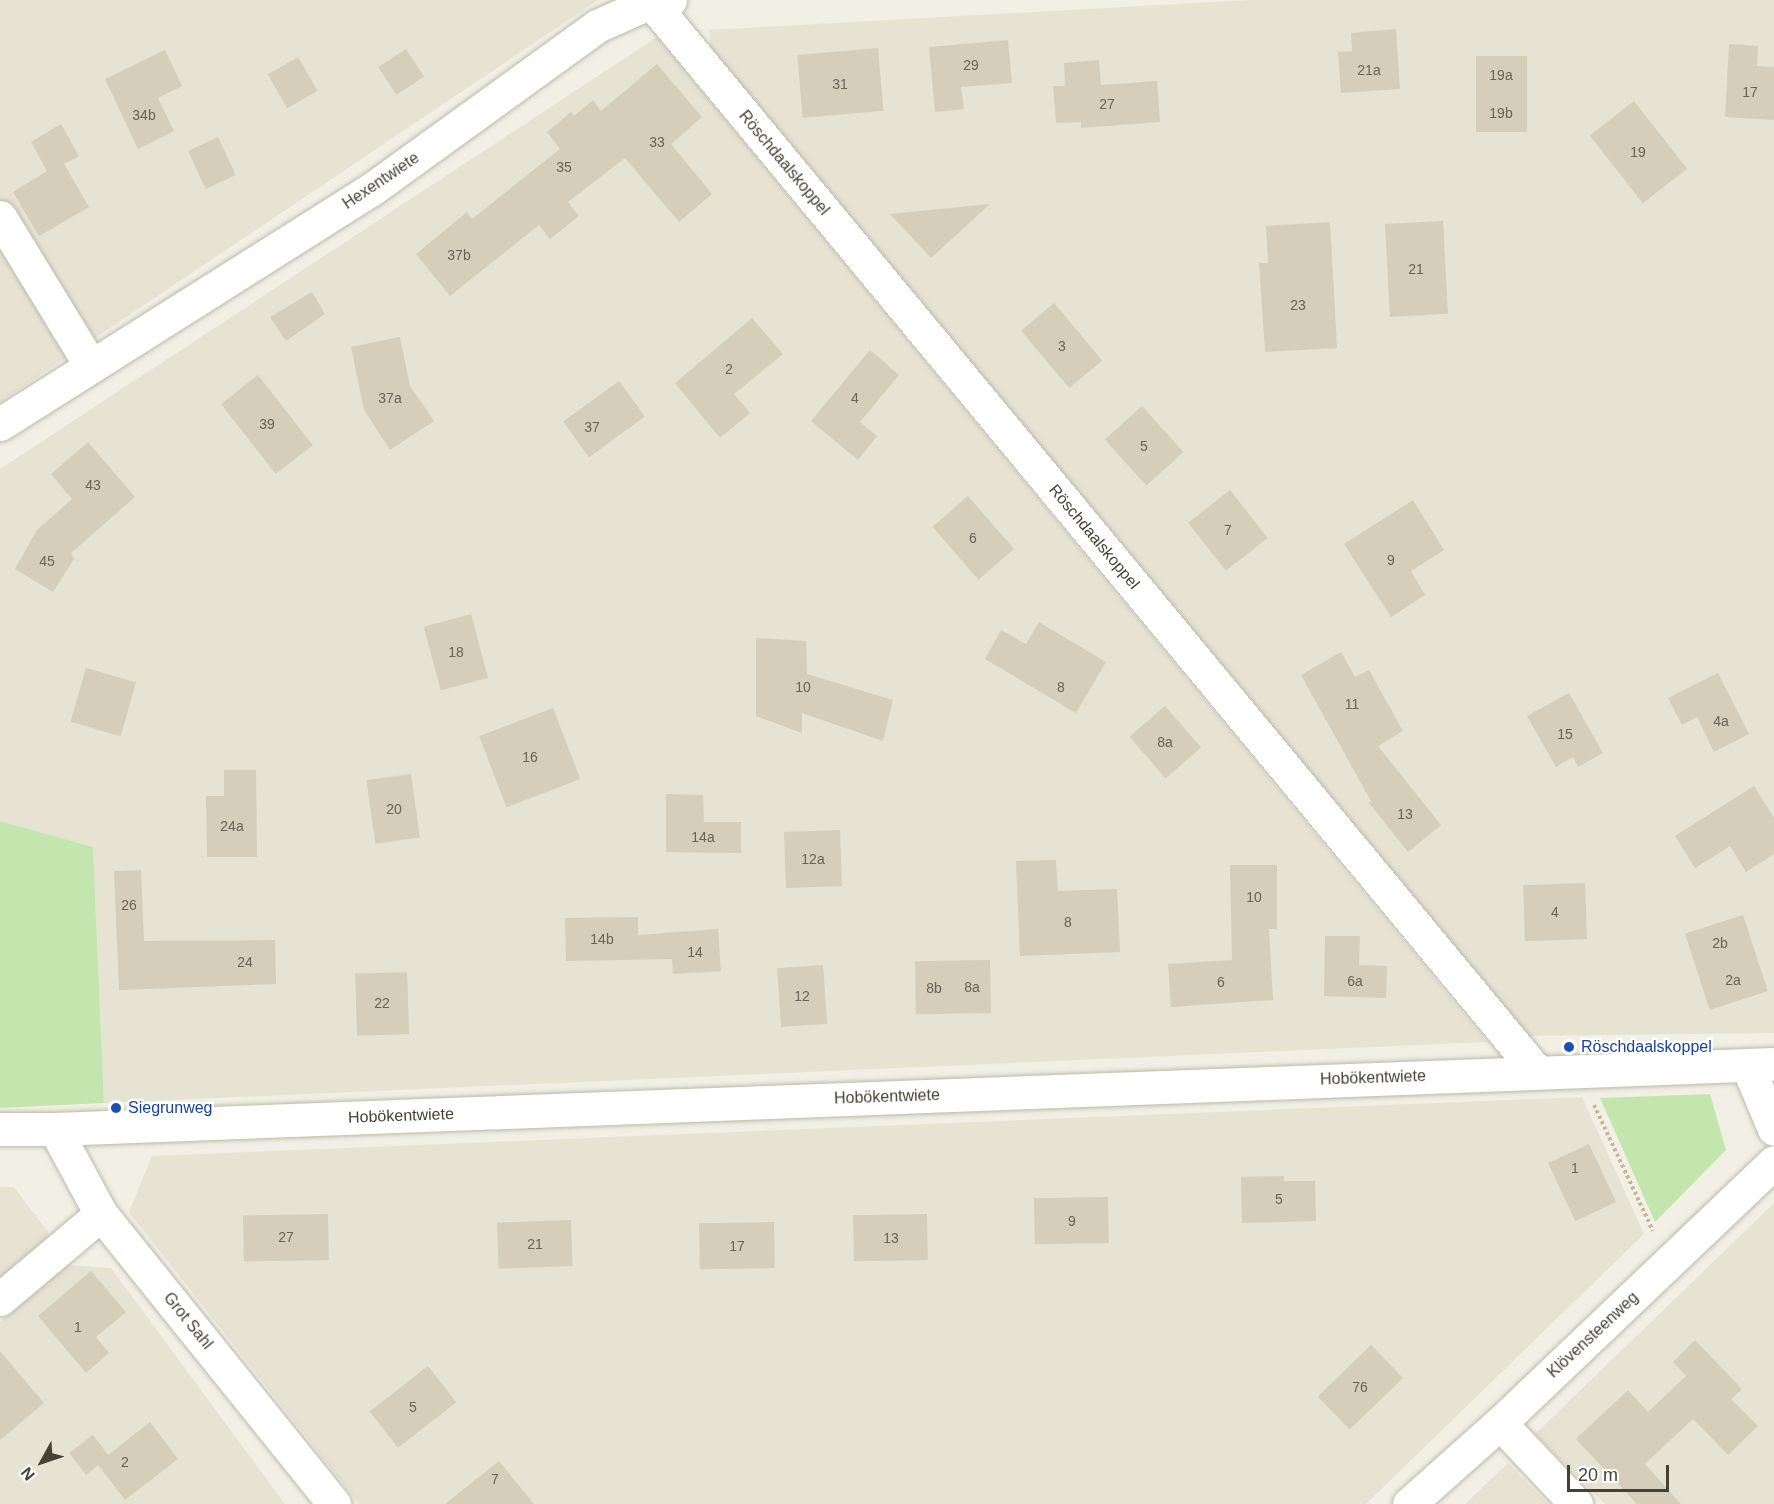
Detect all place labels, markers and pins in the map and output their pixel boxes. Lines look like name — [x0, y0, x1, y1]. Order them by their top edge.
place label: Röschdaalskoppel — [1581, 1037, 1712, 1057]
marker: Röschdaalskoppel — [1562, 1040, 1576, 1054]
place label: Siegrunweg — [128, 1098, 212, 1118]
marker: Siegrunweg — [109, 1101, 123, 1115]

